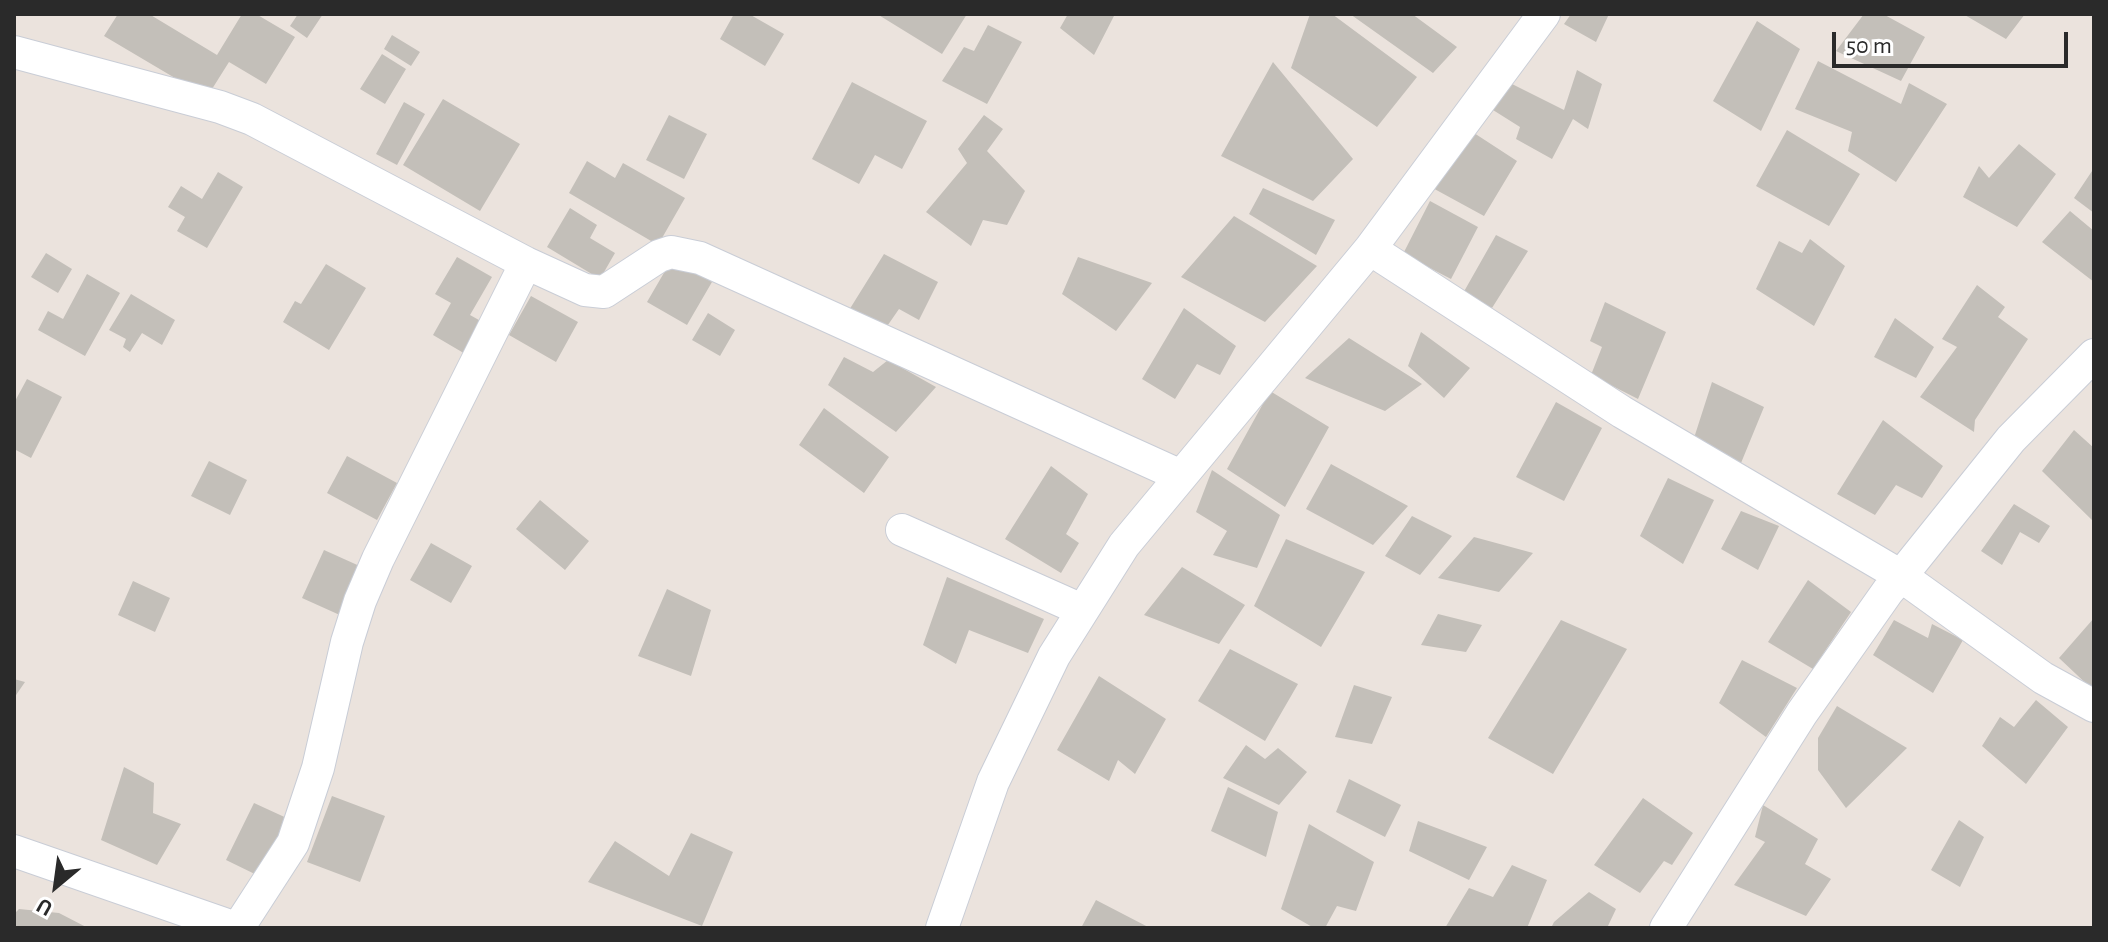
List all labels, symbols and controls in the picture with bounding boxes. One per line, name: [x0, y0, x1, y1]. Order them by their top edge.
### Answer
scale bar: [1836, 16, 2072, 66]
text: 50 m: [1846, 34, 1892, 58]
north arrow: [16, 846, 96, 926]
text: U: [33, 894, 56, 920]

